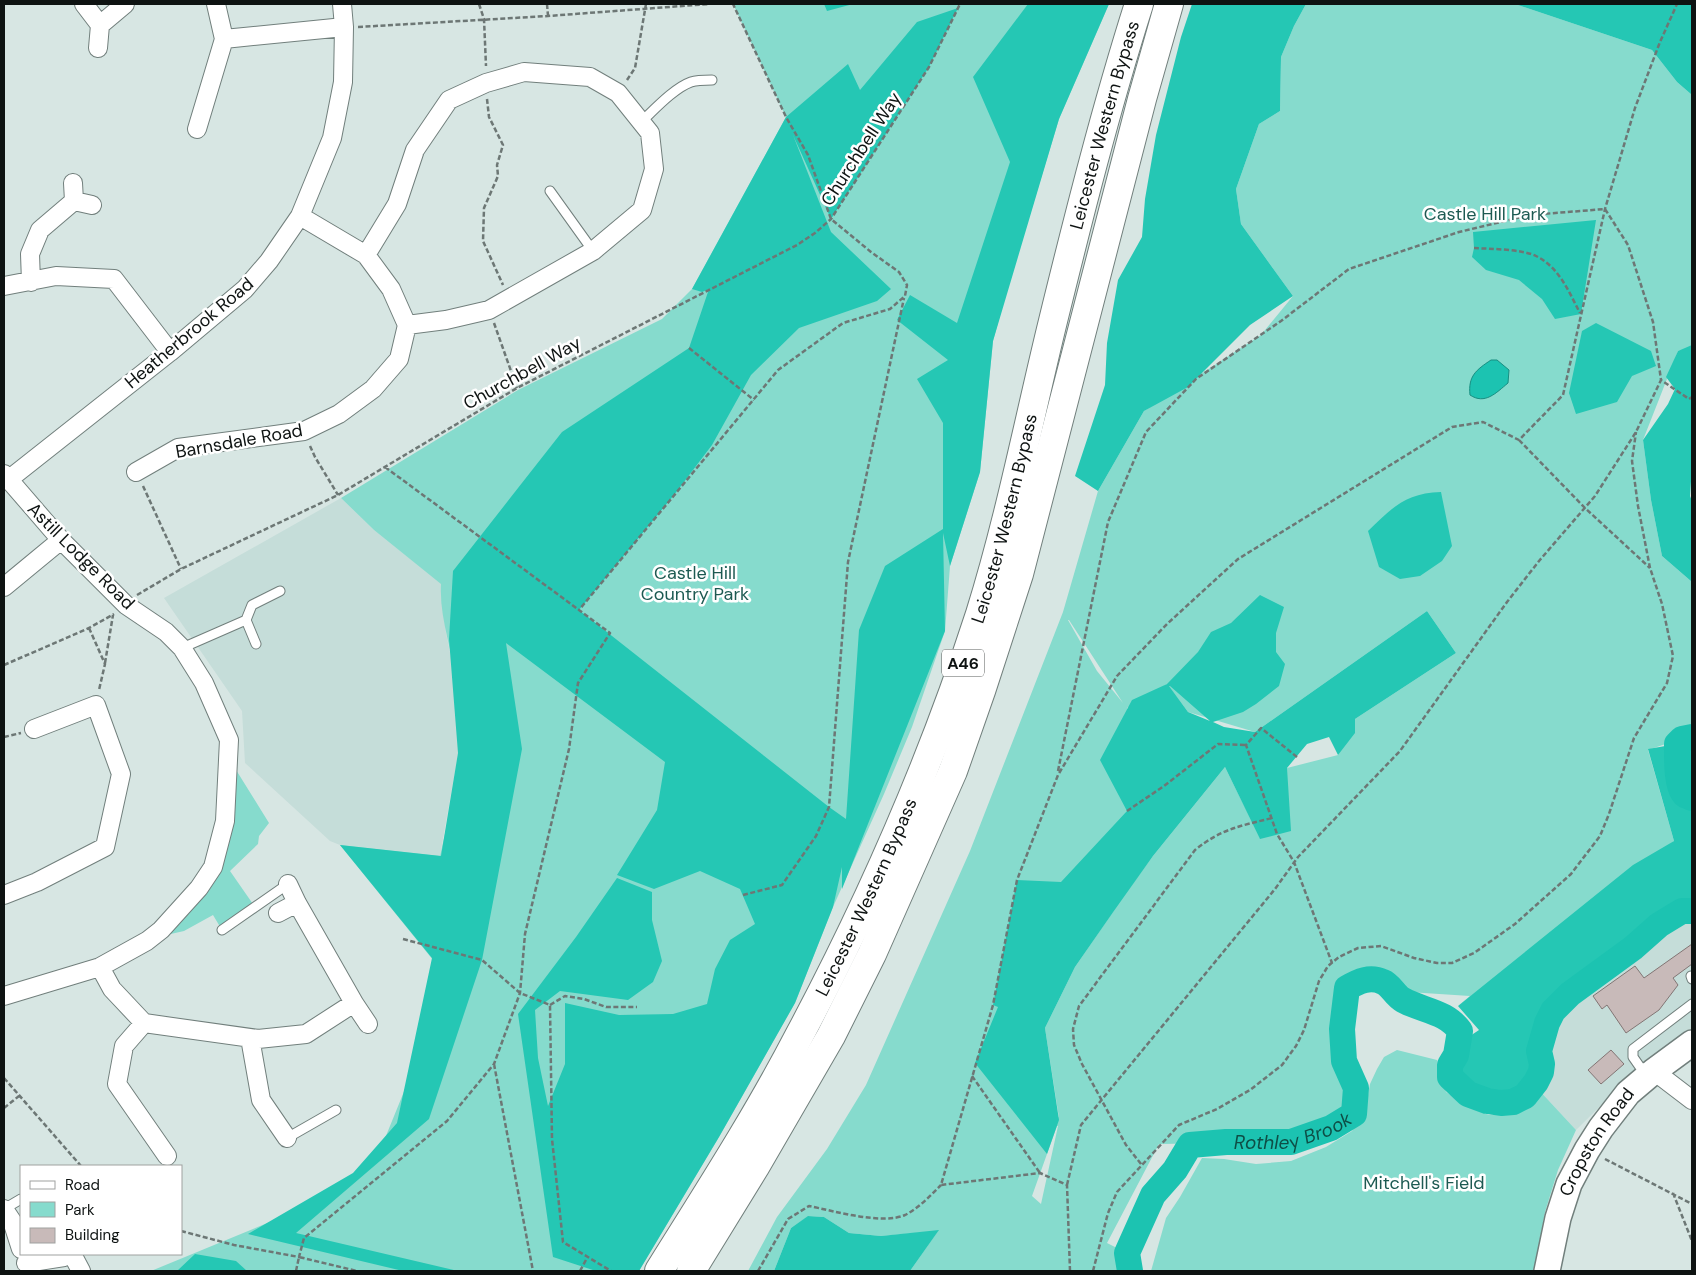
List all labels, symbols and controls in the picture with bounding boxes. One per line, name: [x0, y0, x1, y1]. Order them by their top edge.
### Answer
street label: Leicester Western Bypass: [1064, 18, 1145, 232]
street label: Churchbell Way: [815, 88, 907, 210]
park label: Castle Hill Park: [1424, 202, 1546, 226]
street label: Heatherbrook Road: [120, 272, 258, 394]
street label: Churchbell Way: [459, 331, 585, 415]
street label: Leicester Western Bypass: [966, 411, 1043, 626]
street label: Barnsdale Road: [174, 418, 304, 464]
street label: Astill Lodge Road: [22, 497, 140, 615]
park label: Castle Hill Country Park: [641, 561, 749, 606]
road number: A46: [942, 650, 984, 676]
street label: Leicester Western Bypass: [810, 795, 922, 1000]
street label: Cropston Road: [1554, 1083, 1640, 1199]
water label: Rothley Brook: [1234, 1106, 1356, 1155]
legend: [20, 1165, 182, 1255]
park label: Mitchell's Field: [1363, 1171, 1485, 1195]
text: Road: [65, 1175, 100, 1195]
text: Park: [65, 1200, 95, 1220]
text: Building: [65, 1225, 120, 1245]

